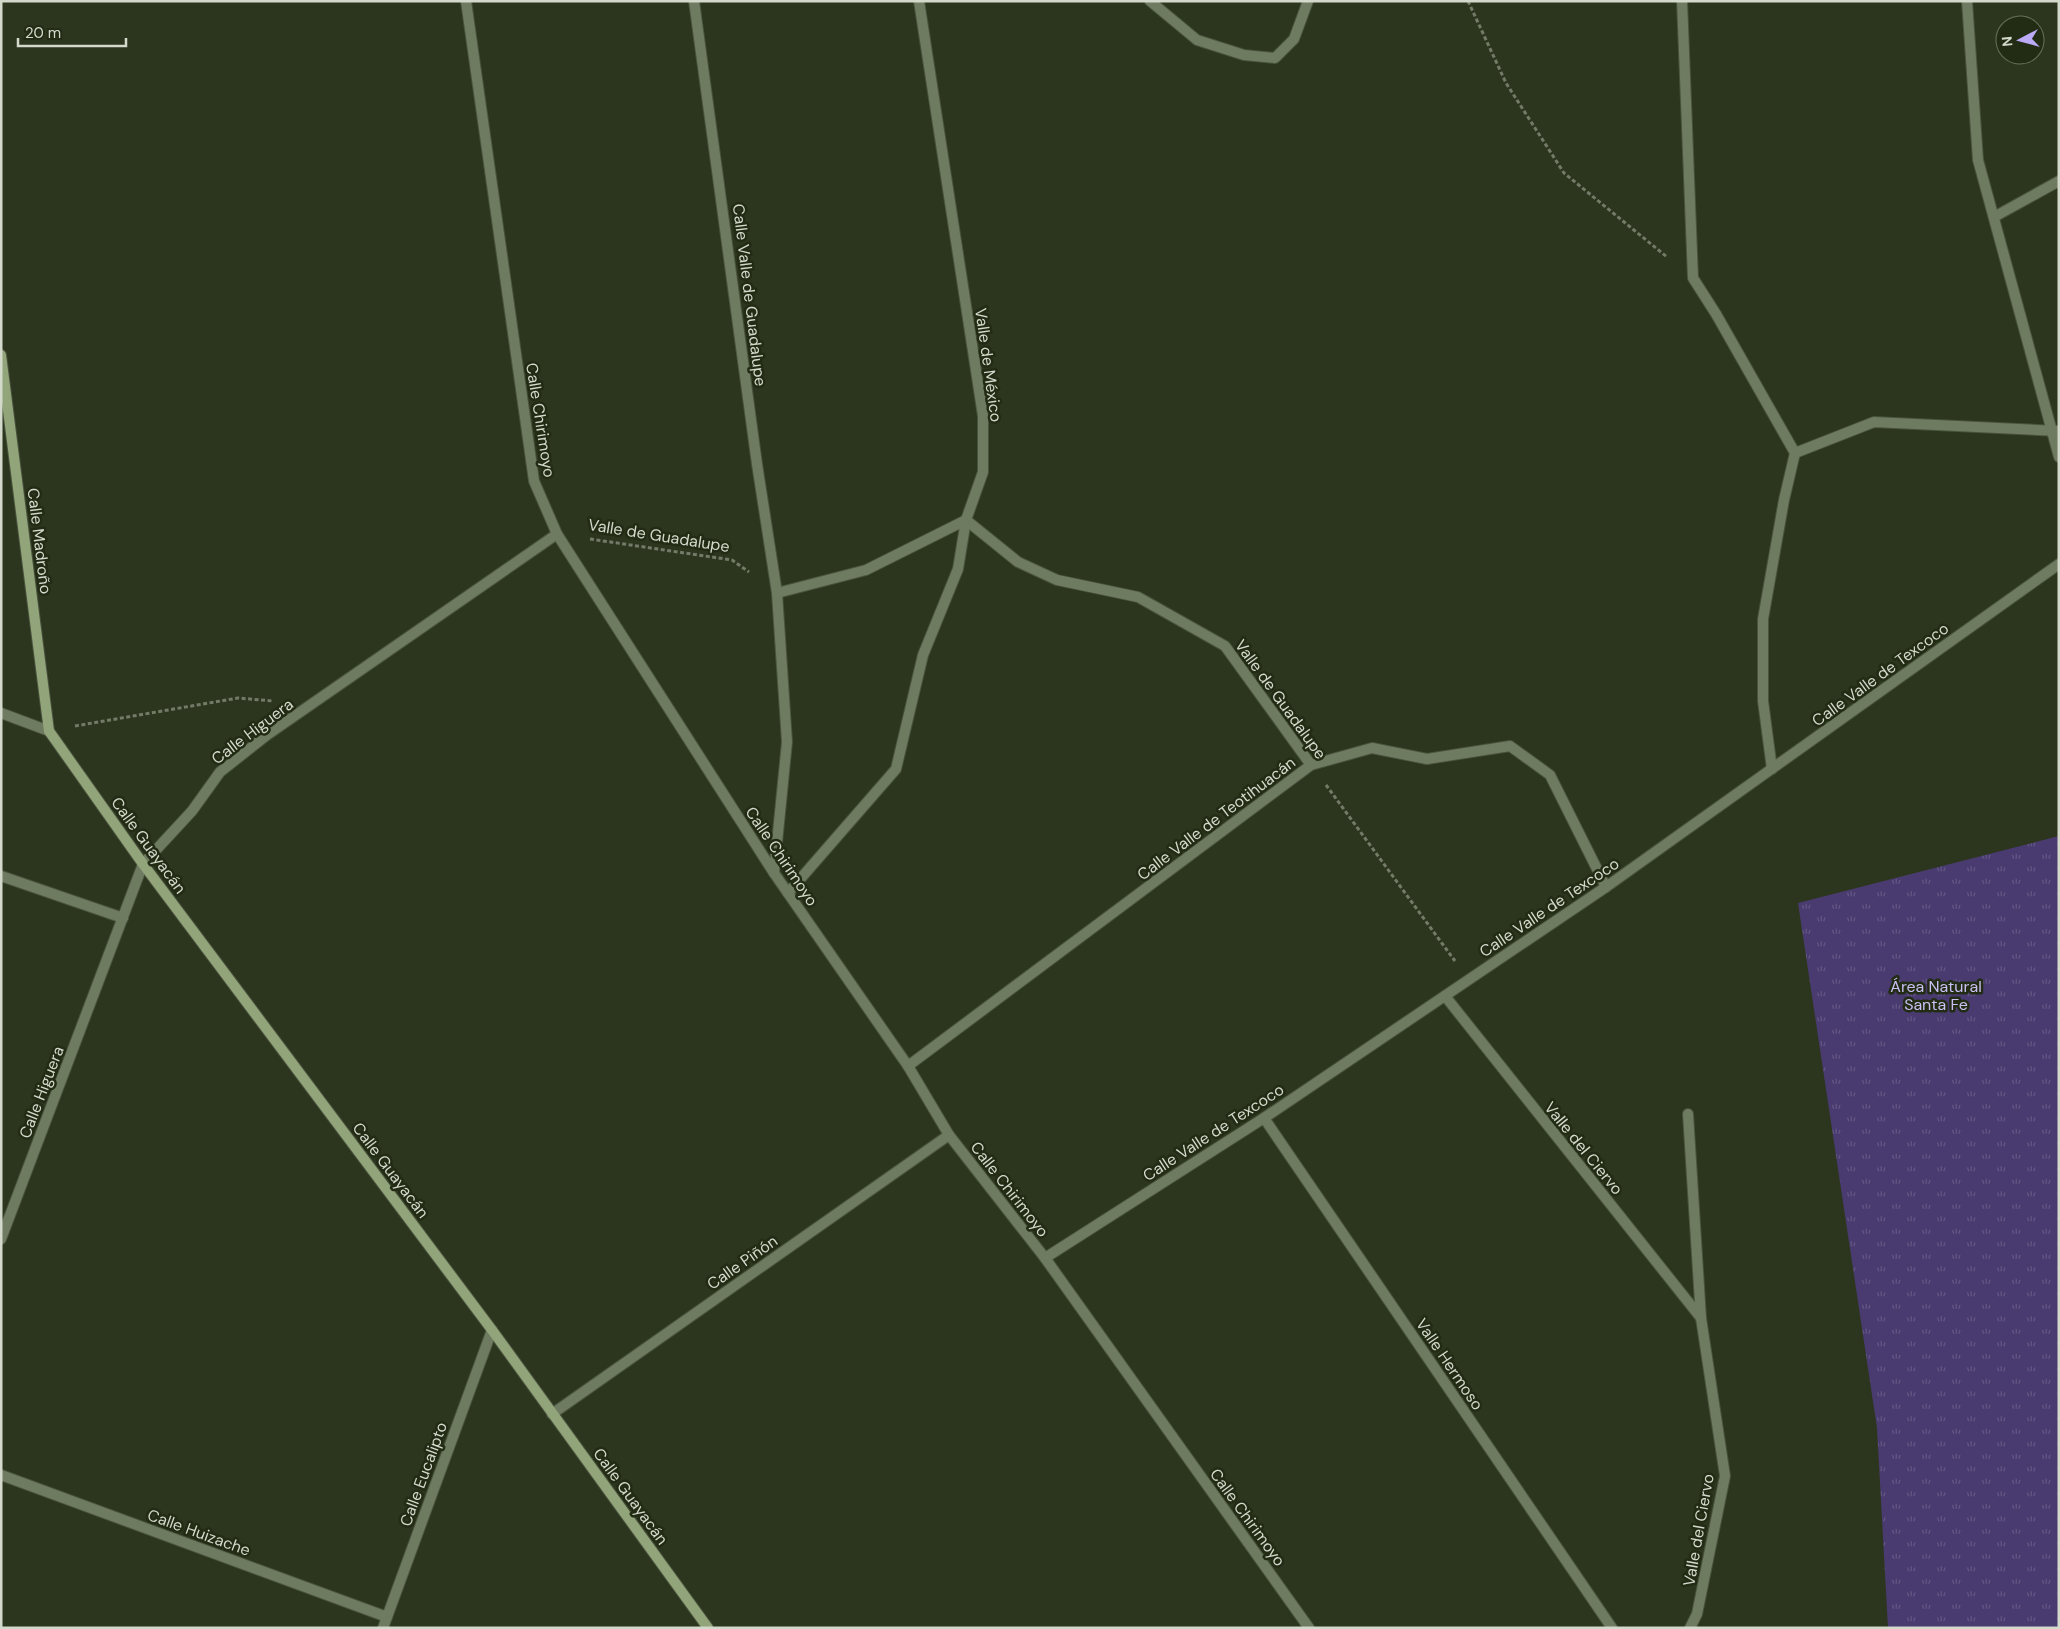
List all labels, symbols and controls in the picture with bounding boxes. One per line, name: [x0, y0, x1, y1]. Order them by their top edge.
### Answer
scale bar: [18, 15, 125, 47]
north arrow: [1995, 15, 2045, 65]
text: 20 m: [25, 23, 61, 43]
text: N: [1998, 35, 2017, 47]
street label: Calle Valle de Guadalupe: [728, 203, 771, 387]
street label: Valle de México: [970, 307, 1007, 423]
street label: Calle Chirimoyo: [521, 361, 560, 479]
street label: Calle Madroño: [23, 487, 56, 595]
street label: Valle de Guadalupe: [587, 514, 731, 557]
street label: Calle Valle de Texcoco: [1808, 618, 1953, 731]
street label: Valle de Guadalupe: [1230, 635, 1331, 763]
street label: Calle Higuera: [207, 694, 297, 769]
street label: Calle Valle de Teotihuacán: [1133, 752, 1300, 885]
street label: Calle Guayacán: [106, 793, 191, 898]
street label: Calle Chirimoyo: [741, 802, 823, 910]
street label: Calle Valle de Texcoco: [1475, 853, 1623, 962]
park label: Área Natural Santa Fe: [1890, 976, 1982, 1015]
street label: Calle Higuera: [14, 1043, 69, 1141]
street label: Calle Valle de Texcoco: [1139, 1079, 1288, 1186]
street label: Valle del Ciervo: [1540, 1097, 1628, 1199]
street label: Calle Guayacán: [348, 1118, 433, 1222]
street label: Calle Chirimoyo: [966, 1137, 1053, 1241]
street label: Calle Piñón: [703, 1230, 782, 1294]
street label: Valle Hermoso: [1411, 1314, 1488, 1414]
street label: Calle Eucalipto: [395, 1419, 452, 1529]
street label: Calle Guayacán: [588, 1444, 673, 1549]
street label: Calle Chirimoyo: [1205, 1464, 1290, 1570]
street label: Valle del Ciervo: [1678, 1472, 1719, 1588]
street label: Calle Huizache: [144, 1504, 253, 1561]

